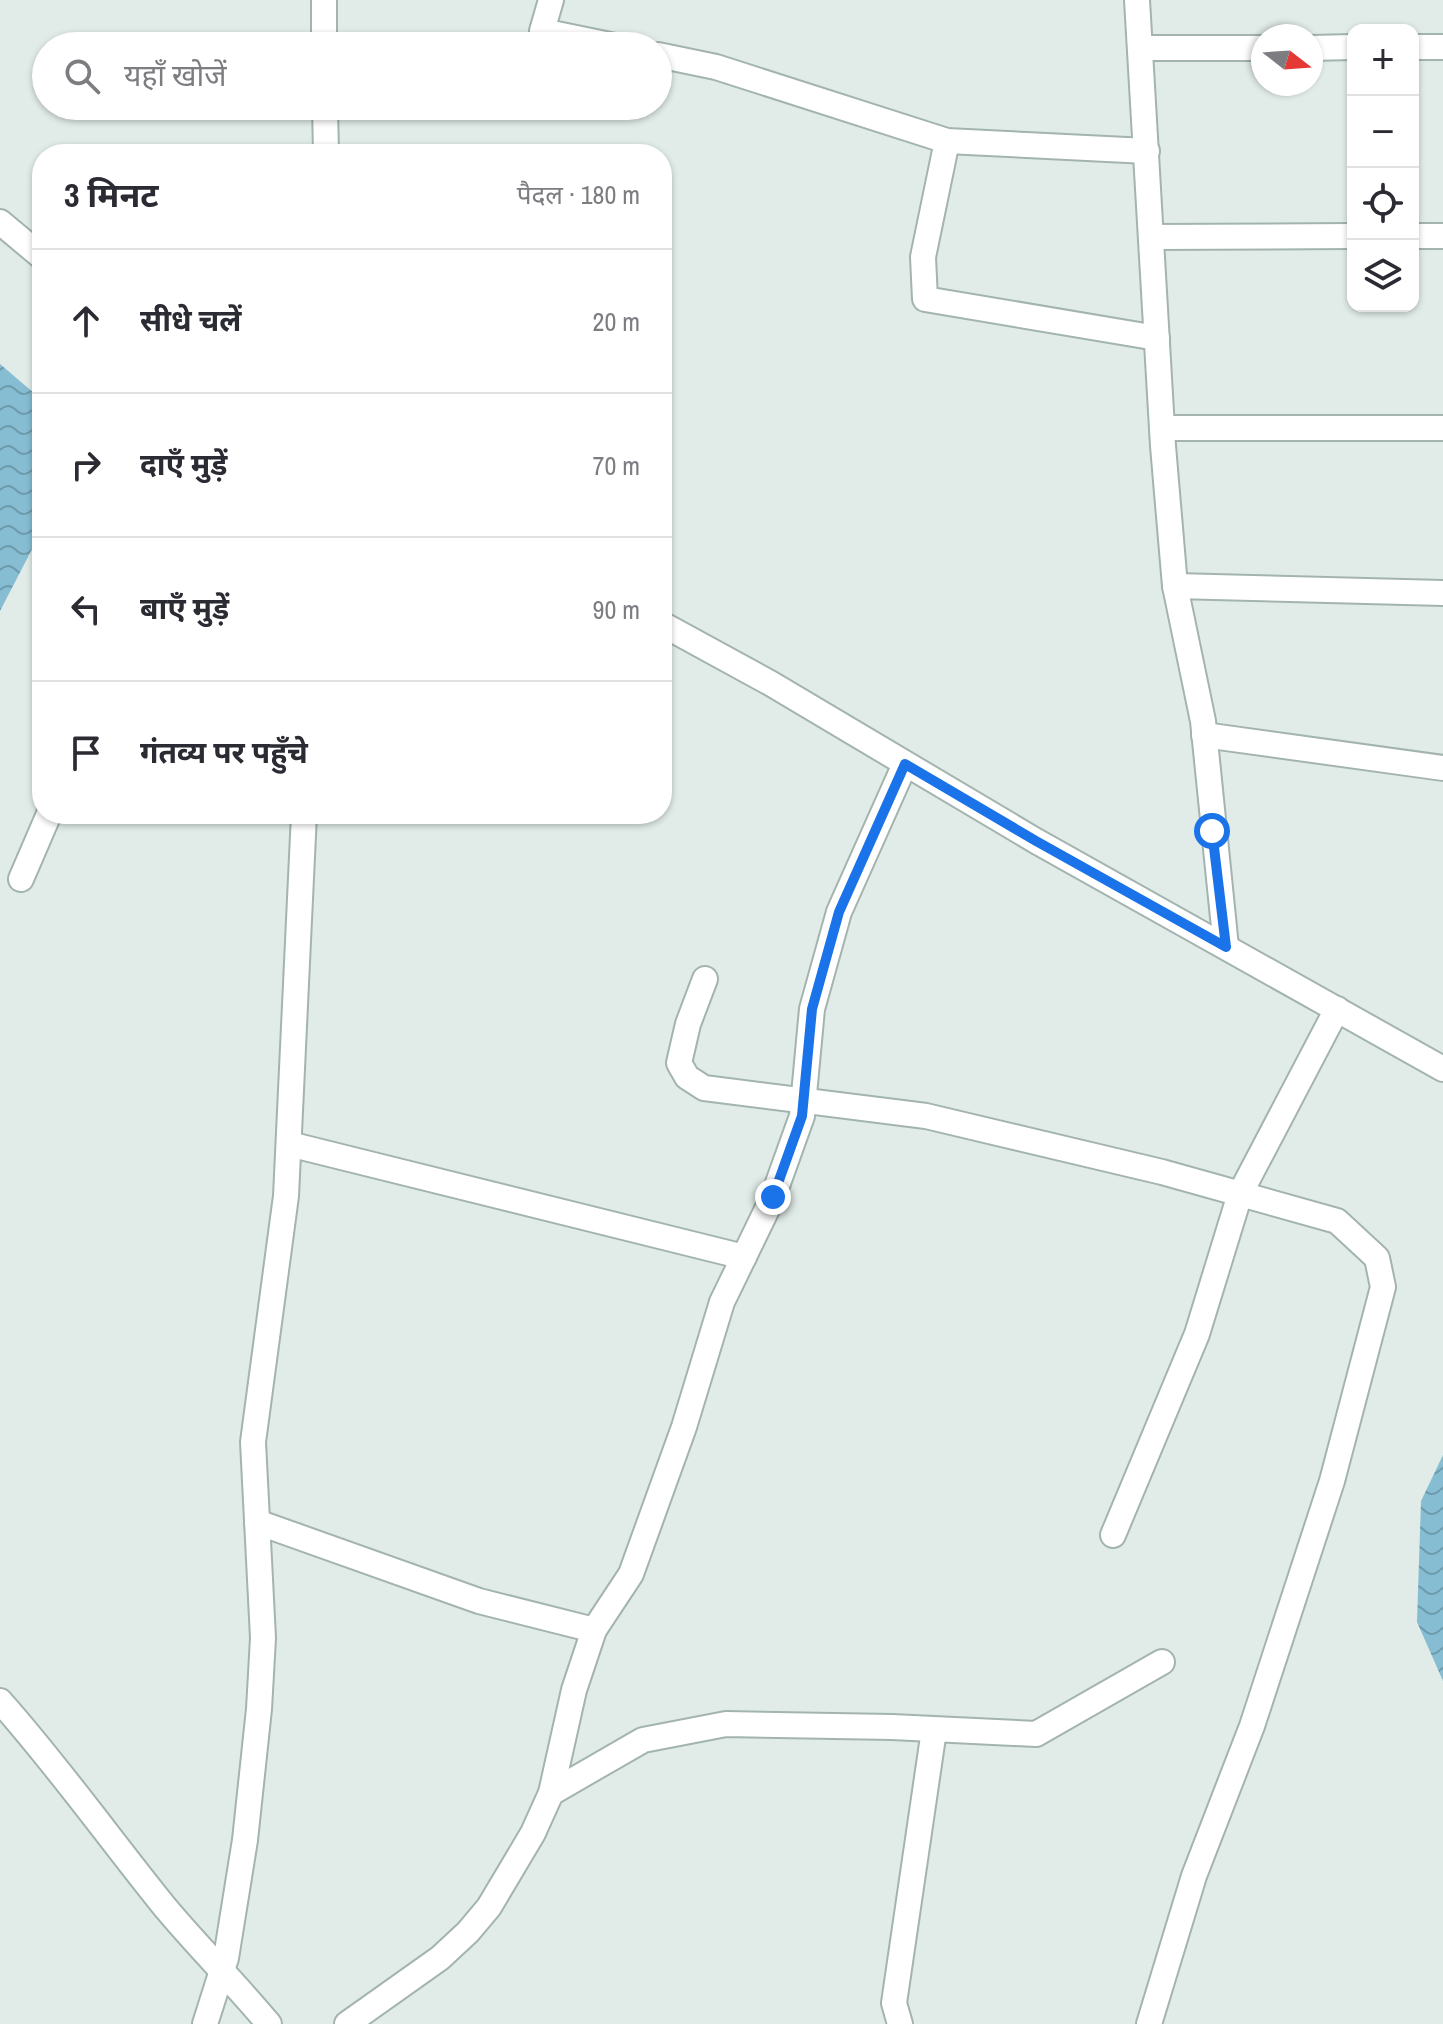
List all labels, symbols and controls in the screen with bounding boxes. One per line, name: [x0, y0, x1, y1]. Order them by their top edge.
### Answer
north arrow: [1251, 24, 1323, 96]
map controls: [1347, 24, 1419, 312]
button: +: [1347, 24, 1419, 96]
search box: [32, 32, 672, 120]
icon: search: [60, 54, 104, 98]
text: यहाँ खोजें: [124, 55, 227, 95]
button: −: [1347, 96, 1419, 168]
button: locate: [1347, 168, 1419, 240]
text: 3 मिनट: [64, 172, 159, 218]
text: पैदल · 180 m: [517, 177, 640, 212]
button: layers: [1347, 240, 1419, 312]
icon: ahead: [64, 299, 108, 343]
text: सीधे चलें: [140, 300, 241, 340]
text: 20 m: [593, 304, 640, 339]
icon: right: [64, 443, 108, 487]
text: दाएँ मुड़ें: [140, 444, 227, 484]
text: 70 m: [593, 448, 640, 483]
icon: left: [64, 587, 108, 631]
text: बाएँ मुड़ें: [140, 588, 229, 628]
text: 90 m: [593, 592, 640, 627]
icon: arrive: [64, 731, 108, 775]
text: गंतव्य पर पहुँचे: [140, 732, 308, 772]
route start: [1194, 813, 1230, 849]
route end: [755, 1179, 791, 1215]

